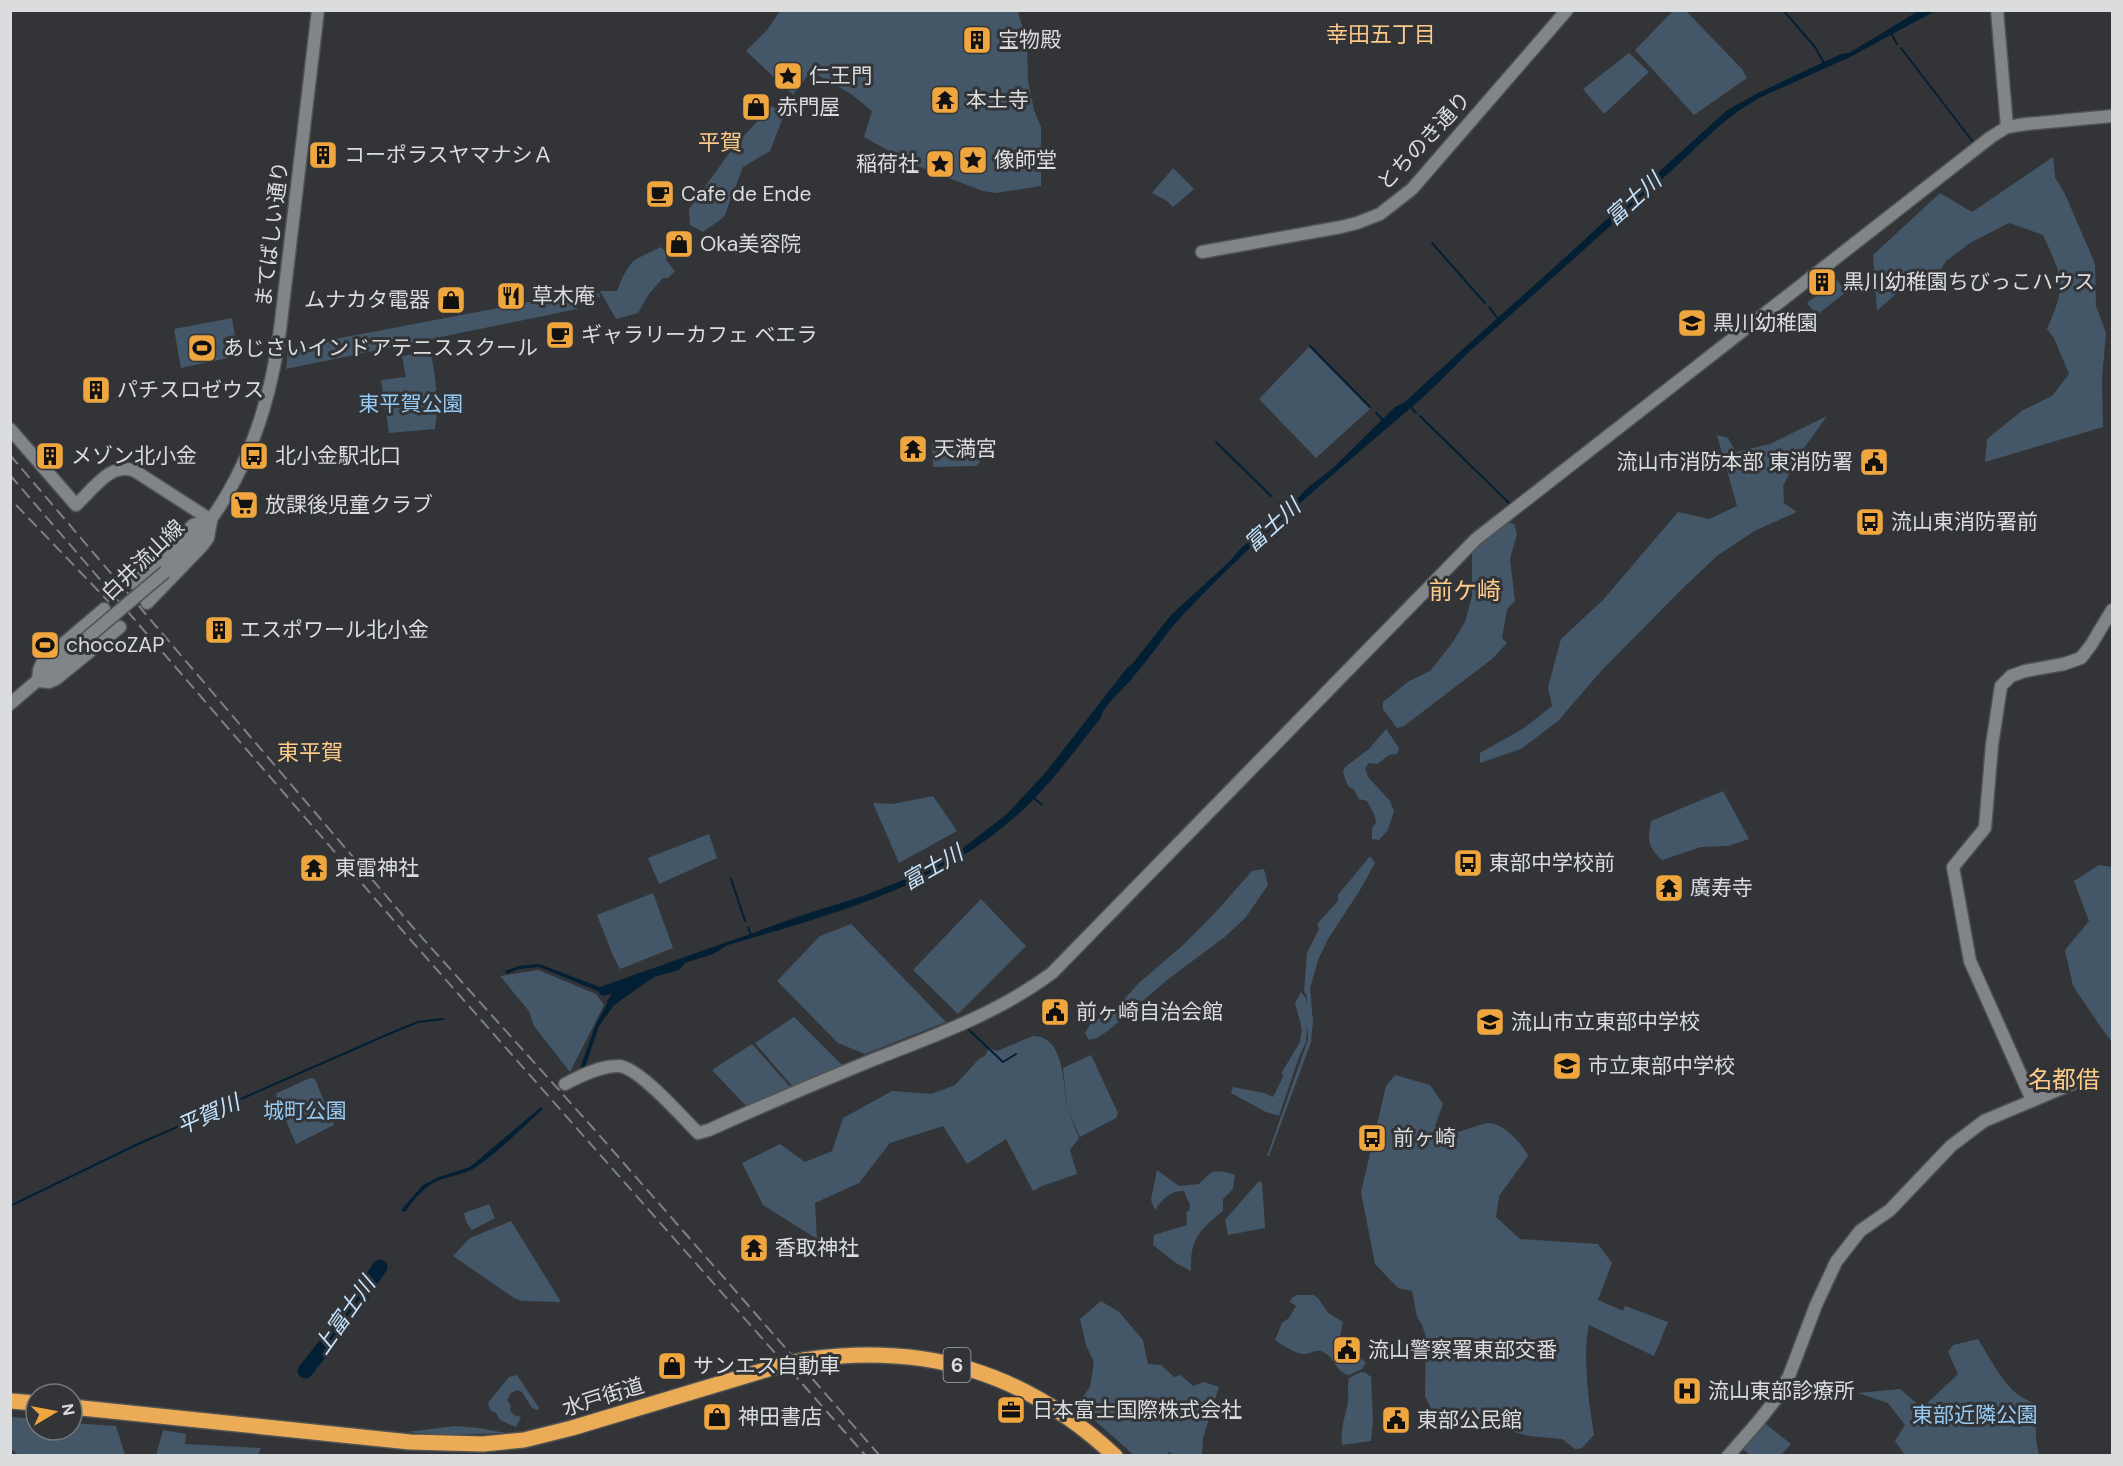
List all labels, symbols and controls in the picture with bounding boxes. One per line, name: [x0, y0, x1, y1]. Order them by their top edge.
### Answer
district label: 幸田五丁目: [1326, 20, 1436, 49]
building icon: 宝物殿: [961, 24, 993, 56]
place label: 宝物殿: [998, 26, 1061, 54]
place icon: 仁王門: [772, 60, 804, 92]
place label: 仁王門: [809, 62, 872, 90]
temple icon: 本土寺: [929, 84, 961, 116]
place label: 本土寺: [966, 86, 1029, 114]
street label: とちのき通り: [1371, 86, 1477, 196]
shop icon: 赤門屋: [740, 91, 772, 123]
place label: 赤門屋: [777, 93, 840, 121]
district label: 平賀: [698, 128, 742, 157]
building icon: コーポラスヤマナシＡ: [307, 139, 339, 171]
place label: コーポラスヤマナシＡ: [344, 141, 554, 169]
place icon: 像師堂: [957, 144, 989, 176]
place label: 像師堂: [994, 146, 1057, 174]
place icon: 稲荷社: [924, 148, 956, 180]
place label: 稲荷社: [856, 150, 919, 178]
street label: まてばしい通り: [249, 160, 295, 308]
water label: 富士川: [1599, 165, 1669, 232]
cafe icon: Cafe de Ende: [644, 178, 676, 210]
place label: Cafe de Ende: [681, 180, 811, 208]
shop icon: Oka美容院: [663, 228, 695, 260]
place label: Oka美容院: [700, 230, 801, 258]
building icon: 黒川幼稚園ちびっこハウス: [1806, 266, 1838, 298]
place label: 黒川幼稚園ちびっこハウス: [1843, 268, 2095, 296]
restaurant icon: 草木庵: [495, 280, 527, 312]
place label: 草木庵: [532, 282, 595, 310]
shop icon: ムナカタ電器: [435, 284, 467, 316]
place label: ムナカタ電器: [304, 286, 430, 314]
school or university icon: 黒川幼稚園: [1676, 307, 1708, 339]
place label: 黒川幼稚園: [1713, 309, 1818, 337]
cafe icon: ギャラリーカフェ ベエラ: [544, 319, 576, 351]
place label: ギャラリーカフェ ベエラ: [581, 321, 818, 349]
sports icon: あじさいインドアテニススクール: [186, 332, 218, 364]
place label: あじさいインドアテニススクール: [223, 334, 538, 362]
building icon: パチスロゼウス: [80, 374, 112, 406]
place label: パチスロゼウス: [117, 376, 264, 404]
park label: 東平賀公園: [359, 390, 464, 418]
temple icon: 天満宮: [897, 433, 929, 465]
place label: 天満宮: [934, 435, 997, 463]
building icon: メゾン北小金: [34, 440, 66, 472]
bus stop icon: 北小金駅北口: [238, 440, 270, 472]
place label: メゾン北小金: [71, 442, 197, 470]
place label: 北小金駅北口: [275, 442, 401, 470]
public building icon: 流山市消防本部 東消防署: [1858, 446, 1890, 478]
place label: 流山市消防本部 東消防署: [1616, 448, 1853, 476]
supermarket icon: 放課後児童クラブ: [228, 489, 260, 521]
place label: 放課後児童クラブ: [265, 491, 433, 519]
water label: 富士川: [1238, 491, 1308, 558]
bus stop icon: 流山東消防署前: [1854, 506, 1886, 538]
place label: 流山東消防署前: [1891, 508, 2038, 536]
street label: 白井流山線: [96, 513, 190, 607]
district label: 前ケ崎: [1429, 575, 1501, 606]
building icon: エスポワール北小金: [203, 614, 235, 646]
place label: エスポワール北小金: [240, 616, 429, 644]
sports icon: chocoZAP: [29, 629, 61, 661]
place label: chocoZAP: [66, 631, 165, 659]
district label: 東平賀: [277, 738, 343, 767]
water label: 富士川: [896, 837, 970, 896]
bus stop icon: 東部中学校前: [1452, 847, 1484, 879]
place label: 東部中学校前: [1489, 849, 1615, 877]
temple icon: 東雷神社: [298, 852, 330, 884]
place label: 東雷神社: [335, 854, 419, 882]
temple icon: 廣寿寺: [1653, 872, 1685, 904]
place label: 廣寿寺: [1690, 874, 1753, 902]
public building icon: 前ヶ崎自治会館: [1039, 996, 1071, 1028]
place label: 前ヶ崎自治会館: [1076, 998, 1223, 1026]
school or university icon: 流山市立東部中学校: [1474, 1006, 1506, 1038]
place label: 流山市立東部中学校: [1511, 1008, 1700, 1036]
school or university icon: 市立東部中学校: [1551, 1050, 1583, 1082]
place label: 市立東部中学校: [1588, 1052, 1735, 1080]
district label: 名都借: [2028, 1064, 2100, 1095]
water label: 平賀川: [172, 1087, 246, 1141]
park label: 城町公園: [263, 1097, 347, 1125]
bus stop icon: 前ヶ崎: [1356, 1122, 1388, 1154]
place label: 前ヶ崎: [1393, 1124, 1456, 1152]
temple icon: 香取神社: [738, 1232, 770, 1264]
place label: 香取神社: [775, 1234, 859, 1262]
water label: 上富士川: [307, 1269, 383, 1360]
public building icon: 流山警察署東部交番: [1331, 1334, 1363, 1366]
place label: 流山警察署東部交番: [1368, 1336, 1557, 1364]
road number: 6: [944, 1348, 970, 1382]
shop icon: サンエス自動車: [656, 1350, 688, 1382]
place label: サンエス自動車: [693, 1352, 840, 1380]
street label: 水戸街道: [559, 1371, 647, 1423]
hospital icon: 流山東部診療所: [1671, 1375, 1703, 1407]
place label: 流山東部診療所: [1708, 1377, 1855, 1405]
north arrow: [24, 1382, 84, 1442]
office icon: 日本富士国際株式会社: [995, 1394, 1027, 1426]
place label: 日本富士国際株式会社: [1032, 1396, 1242, 1424]
shop icon: 神田書店: [701, 1401, 733, 1433]
park label: 東部近隣公園: [1912, 1401, 2038, 1429]
text: N: [57, 1402, 80, 1417]
place label: 神田書店: [738, 1403, 822, 1431]
public building icon: 東部公民館: [1380, 1404, 1412, 1436]
place label: 東部公民館: [1417, 1406, 1522, 1434]

